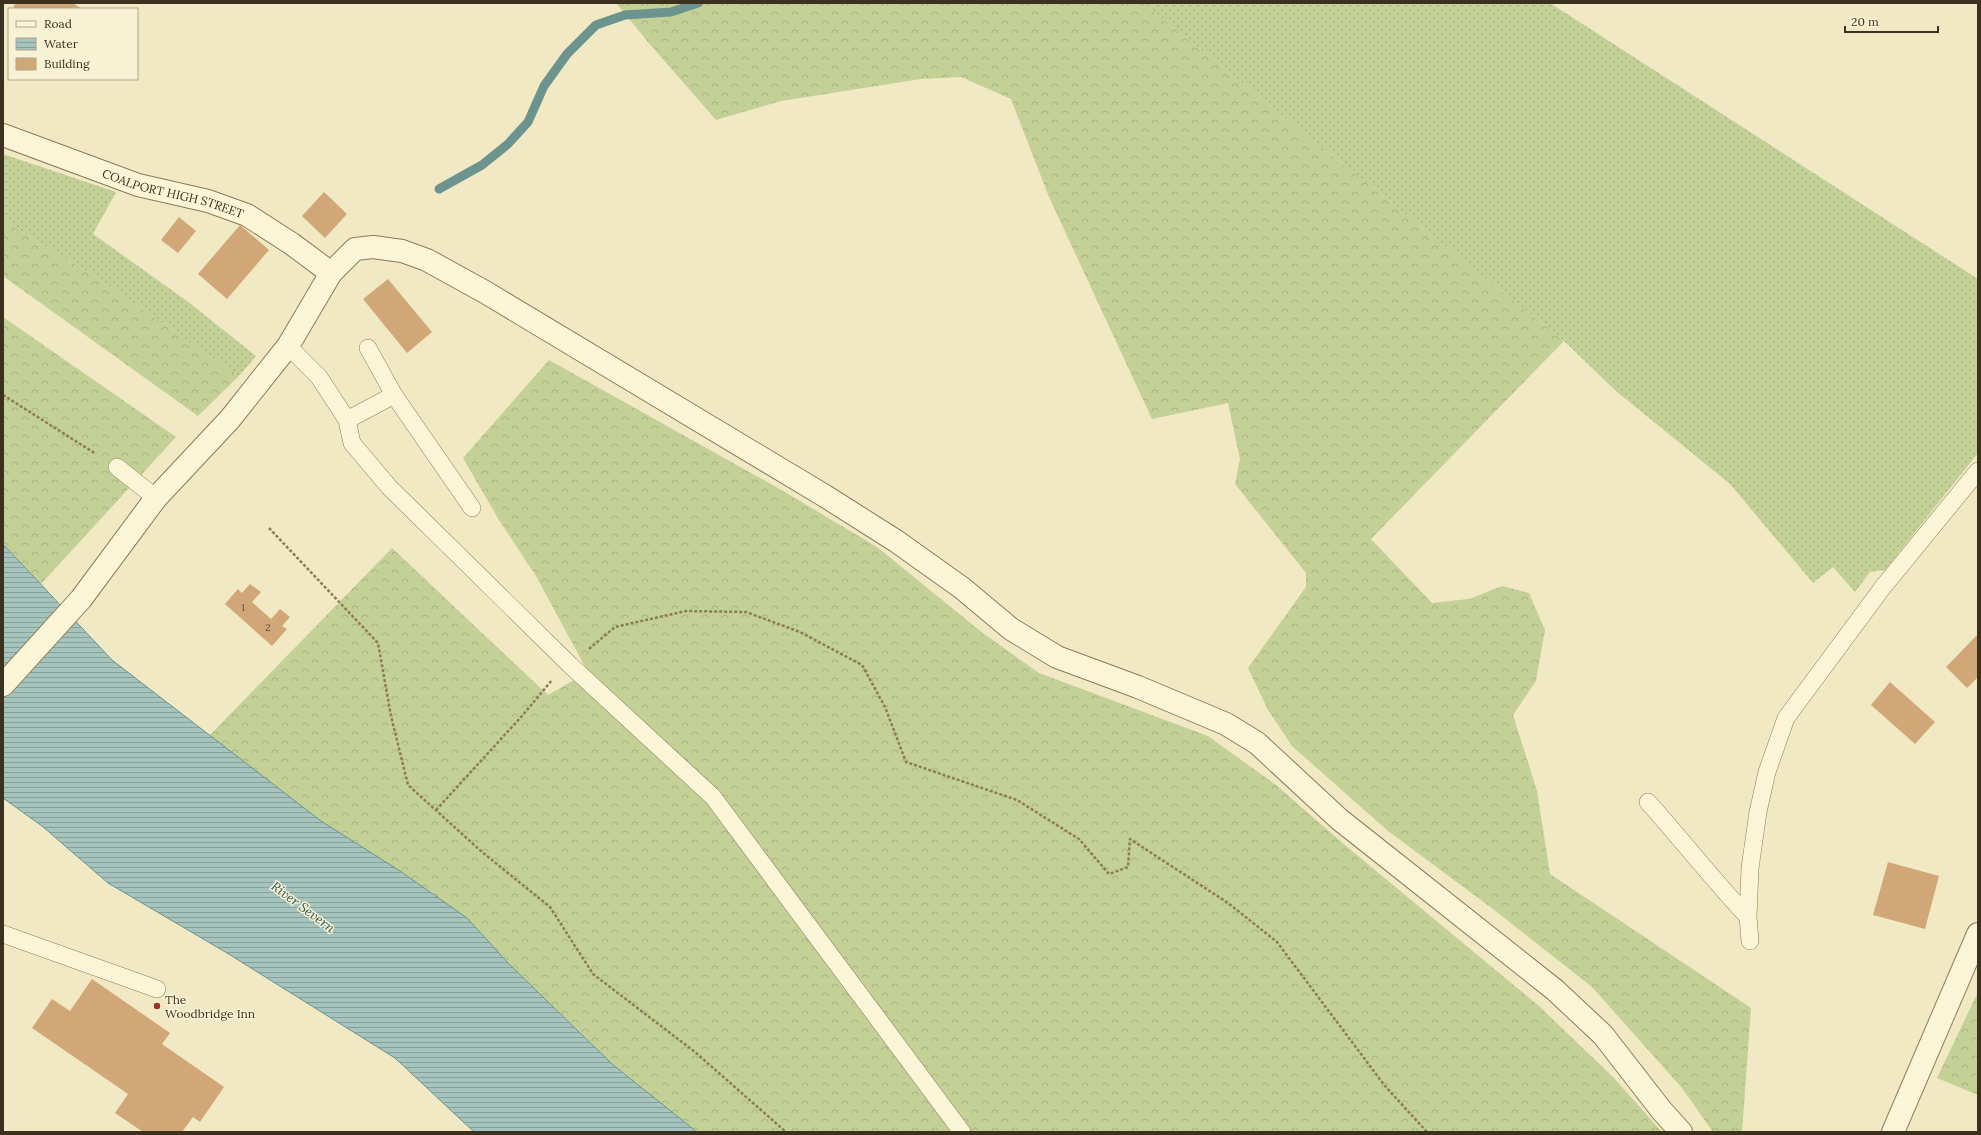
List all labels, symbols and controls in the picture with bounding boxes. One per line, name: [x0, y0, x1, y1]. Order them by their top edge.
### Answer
legend: [8, 8, 138, 80]
scale bar: [1845, 8, 1938, 34]
text: 20 m: [1851, 14, 1879, 29]
text: Road: [44, 16, 72, 31]
text: Water: [44, 36, 79, 51]
text: Building: [44, 56, 90, 71]
street label: COALPORT HIGH STREET: [100, 165, 246, 221]
house number: 1: [241, 601, 245, 614]
house number: 2: [265, 621, 271, 634]
water label: River Severn: [268, 878, 338, 936]
place label: The Woodbridge Inn: [165, 992, 255, 1021]
marker: The Woodbridge Inn: [152, 1001, 162, 1011]

